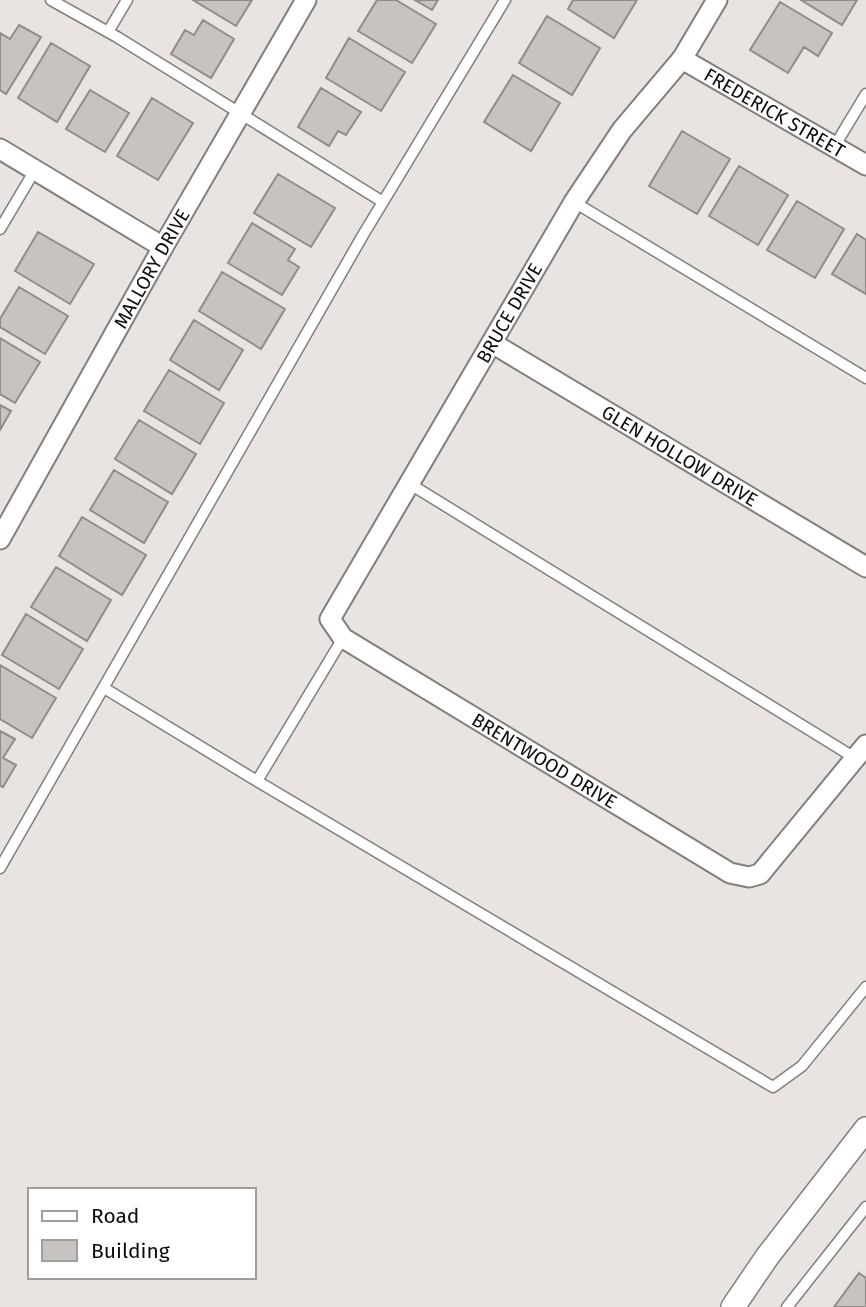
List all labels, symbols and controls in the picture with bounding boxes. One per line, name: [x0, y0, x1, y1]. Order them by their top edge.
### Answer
street label: FREDERICK STREET: [700, 63, 849, 163]
street label: MALLORY DRIVE: [109, 205, 195, 332]
street label: BRUCE DRIVE: [472, 259, 547, 367]
street label: GLEN HOLLOW DRIVE: [597, 400, 762, 512]
street label: BRENTWOOD DRIVE: [468, 708, 621, 814]
legend: [28, 1188, 256, 1279]
text: Road: [91, 1203, 139, 1229]
text: Building: [91, 1238, 170, 1264]

